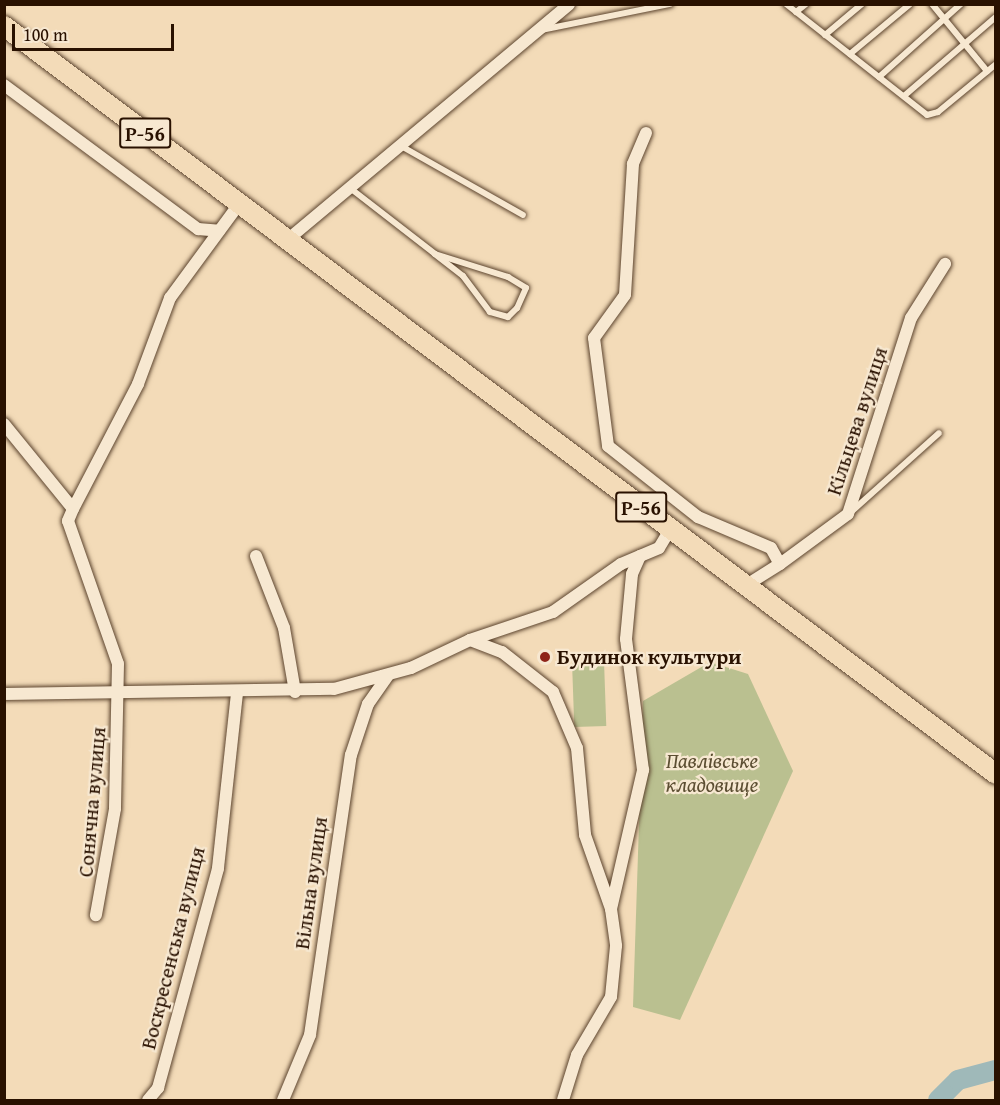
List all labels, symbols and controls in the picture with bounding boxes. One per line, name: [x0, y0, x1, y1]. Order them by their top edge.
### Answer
scale bar: [15, 12, 177, 50]
text: 100 m: [23, 21, 68, 48]
road number: Р-56: [118, 116, 172, 150]
street label: Кільцева вулиця: [821, 344, 893, 498]
road number: Р-56: [614, 490, 668, 524]
place label: Будинок культури: [557, 644, 741, 670]
marker: Будинок культури: [538, 650, 552, 664]
street label: Сонячна вулиця: [73, 726, 111, 878]
park label: Павлівське кладовище: [666, 748, 758, 798]
street label: Вільна вулиця: [289, 815, 333, 951]
street label: Воскресенська вулиця: [136, 844, 210, 1052]

